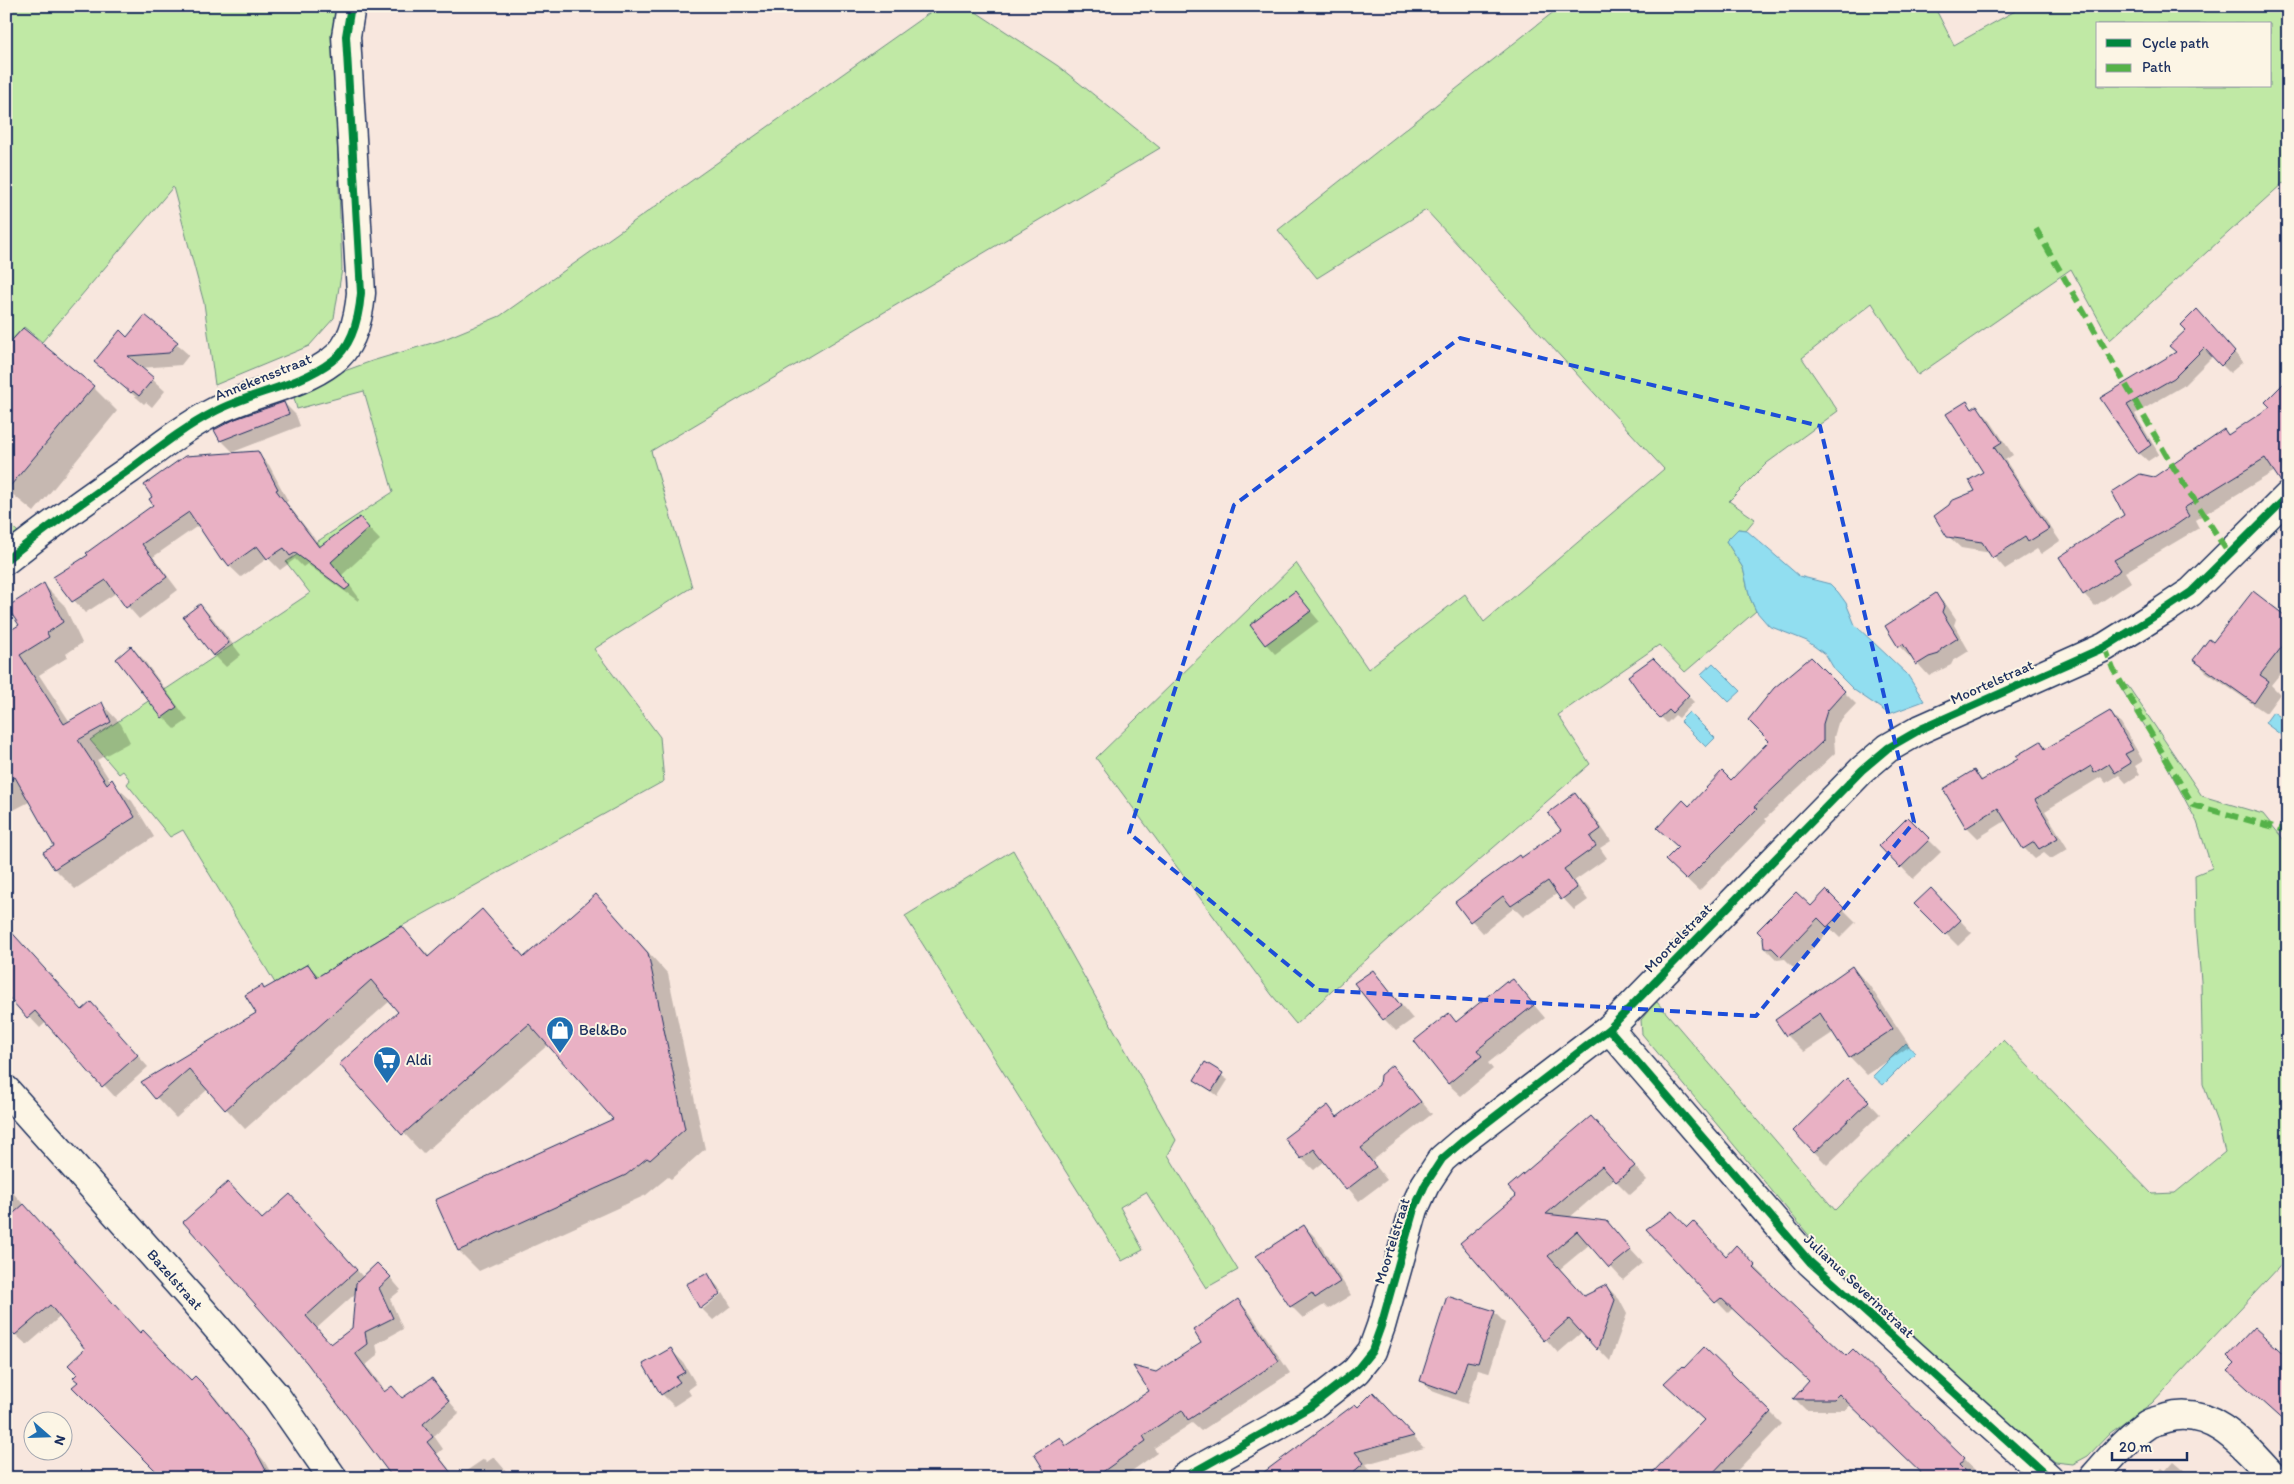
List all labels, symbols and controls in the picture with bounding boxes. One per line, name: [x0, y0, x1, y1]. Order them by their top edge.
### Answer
legend: [2096, 22, 2272, 88]
text: Cycle path: [2142, 34, 2209, 52]
text: Path: [2142, 58, 2171, 76]
street label: Annekensstraat: [212, 349, 314, 405]
street label: Moortelstraat: [1948, 655, 2037, 708]
street label: Moortelstraat: [1641, 899, 1716, 976]
shop icon: Bel&Bo: [545, 1015, 575, 1054]
place label: Bel&Bo: [579, 1021, 627, 1039]
supermarket icon: Aldi: [372, 1045, 402, 1084]
place label: Aldi: [406, 1051, 432, 1069]
street label: Moortelstraat: [1370, 1195, 1414, 1286]
street label: Julianus Severinstraat: [1800, 1230, 1918, 1342]
street label: Bazelstraat: [143, 1246, 207, 1314]
north arrow: [22, 1412, 72, 1462]
scale bar: [2112, 1429, 2186, 1461]
text: N: [50, 1433, 69, 1448]
text: 20 m: [2119, 1438, 2153, 1456]

